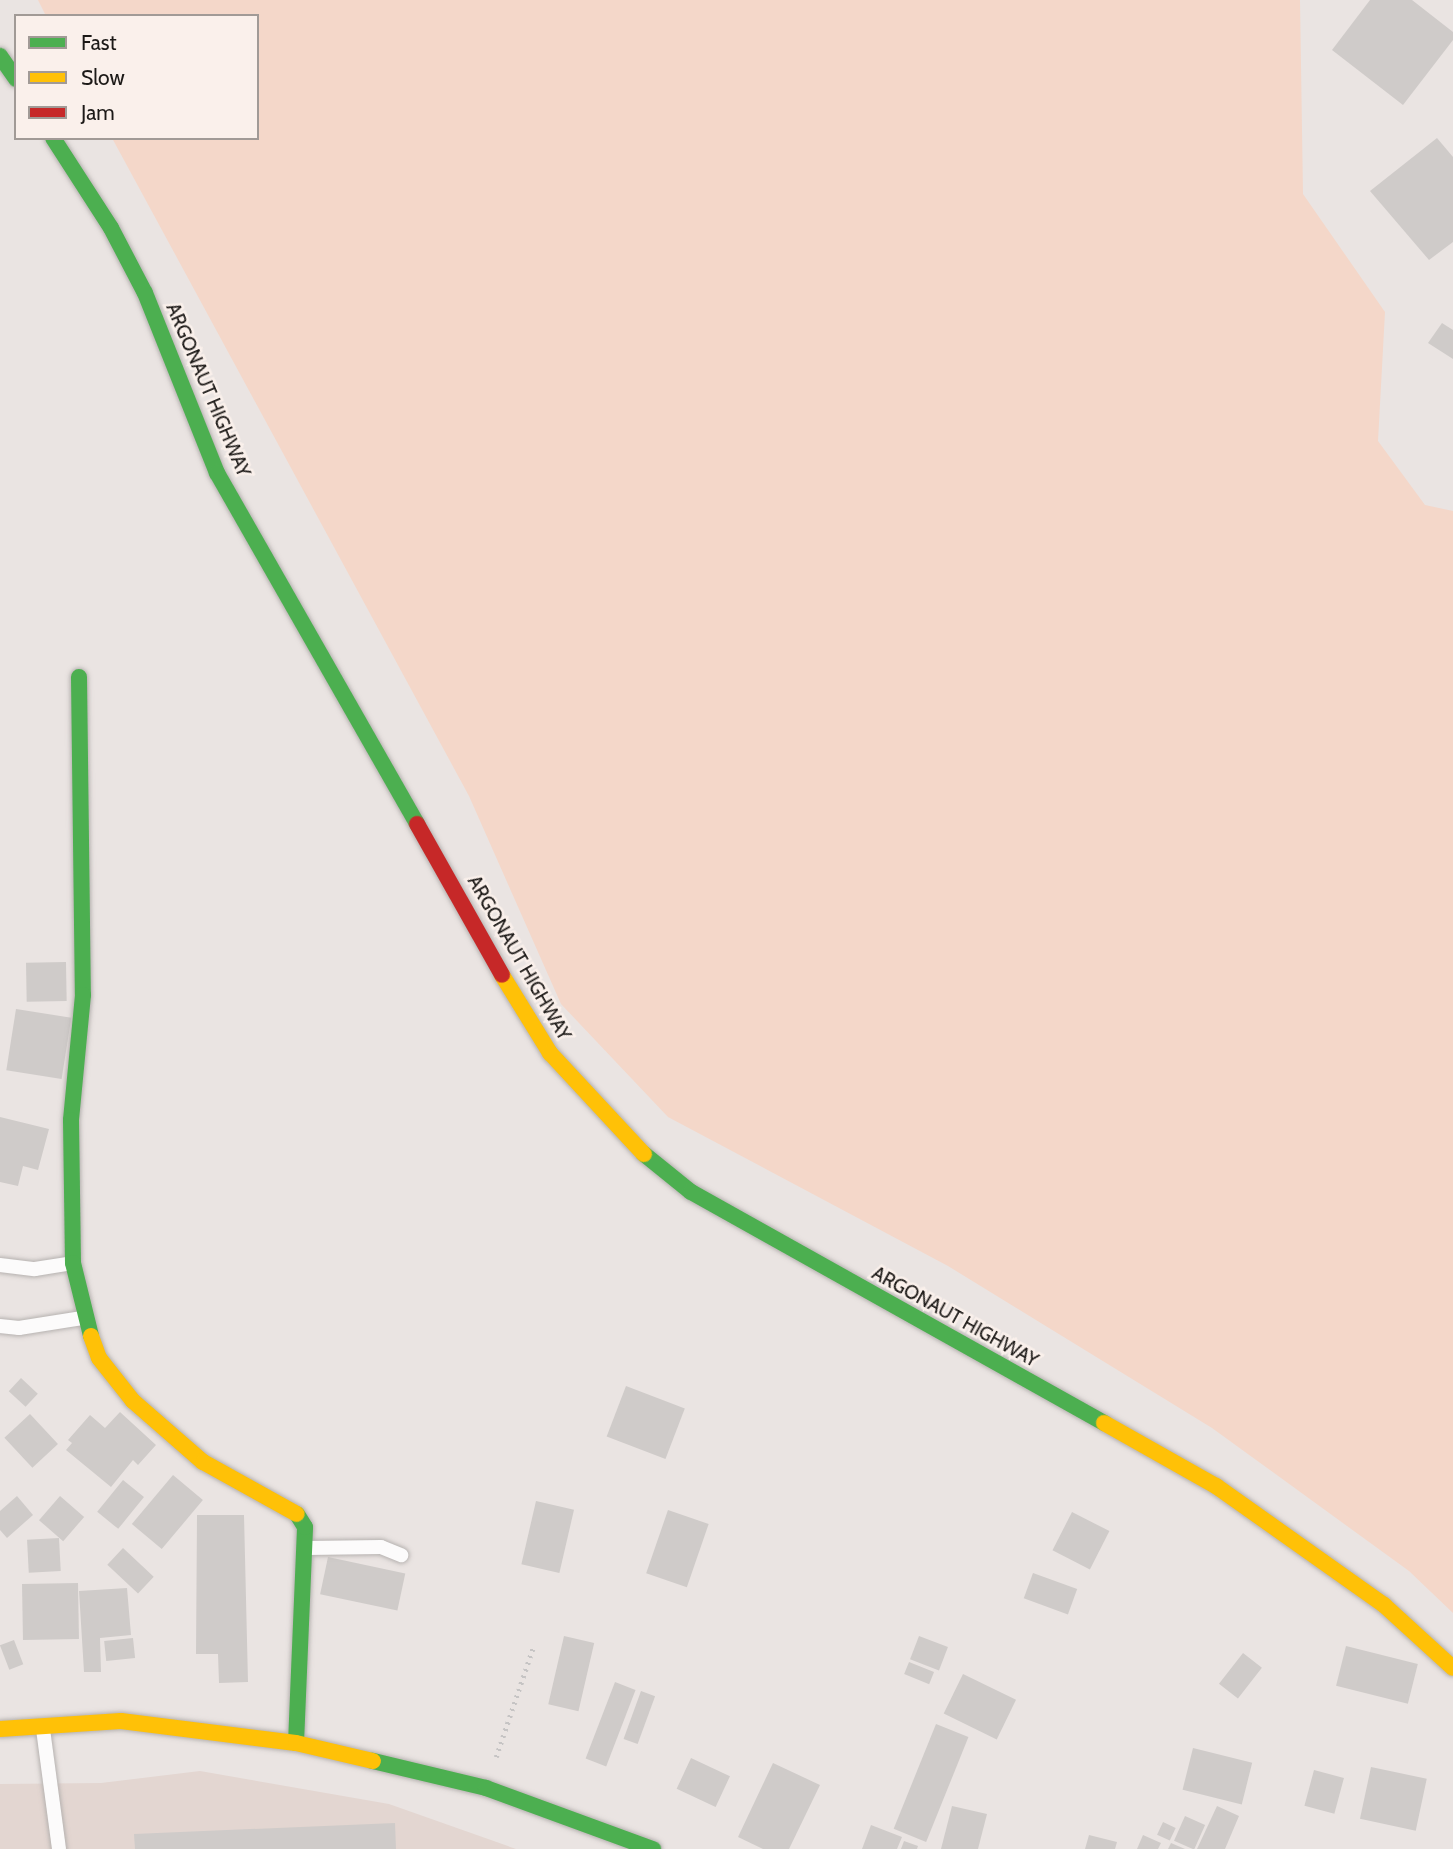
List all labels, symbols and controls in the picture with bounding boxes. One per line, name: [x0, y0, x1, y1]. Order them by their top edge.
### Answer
legend: [14, 14, 259, 140]
text: Fast: [81, 30, 117, 55]
text: Slow: [81, 65, 125, 90]
text: Jam: [81, 100, 115, 125]
street label: ARGONAUT HIGHWAY: [161, 300, 255, 480]
street label: ARGONAUT HIGHWAY: [463, 872, 575, 1044]
street label: ARGONAUT HIGHWAY: [868, 1262, 1042, 1372]

